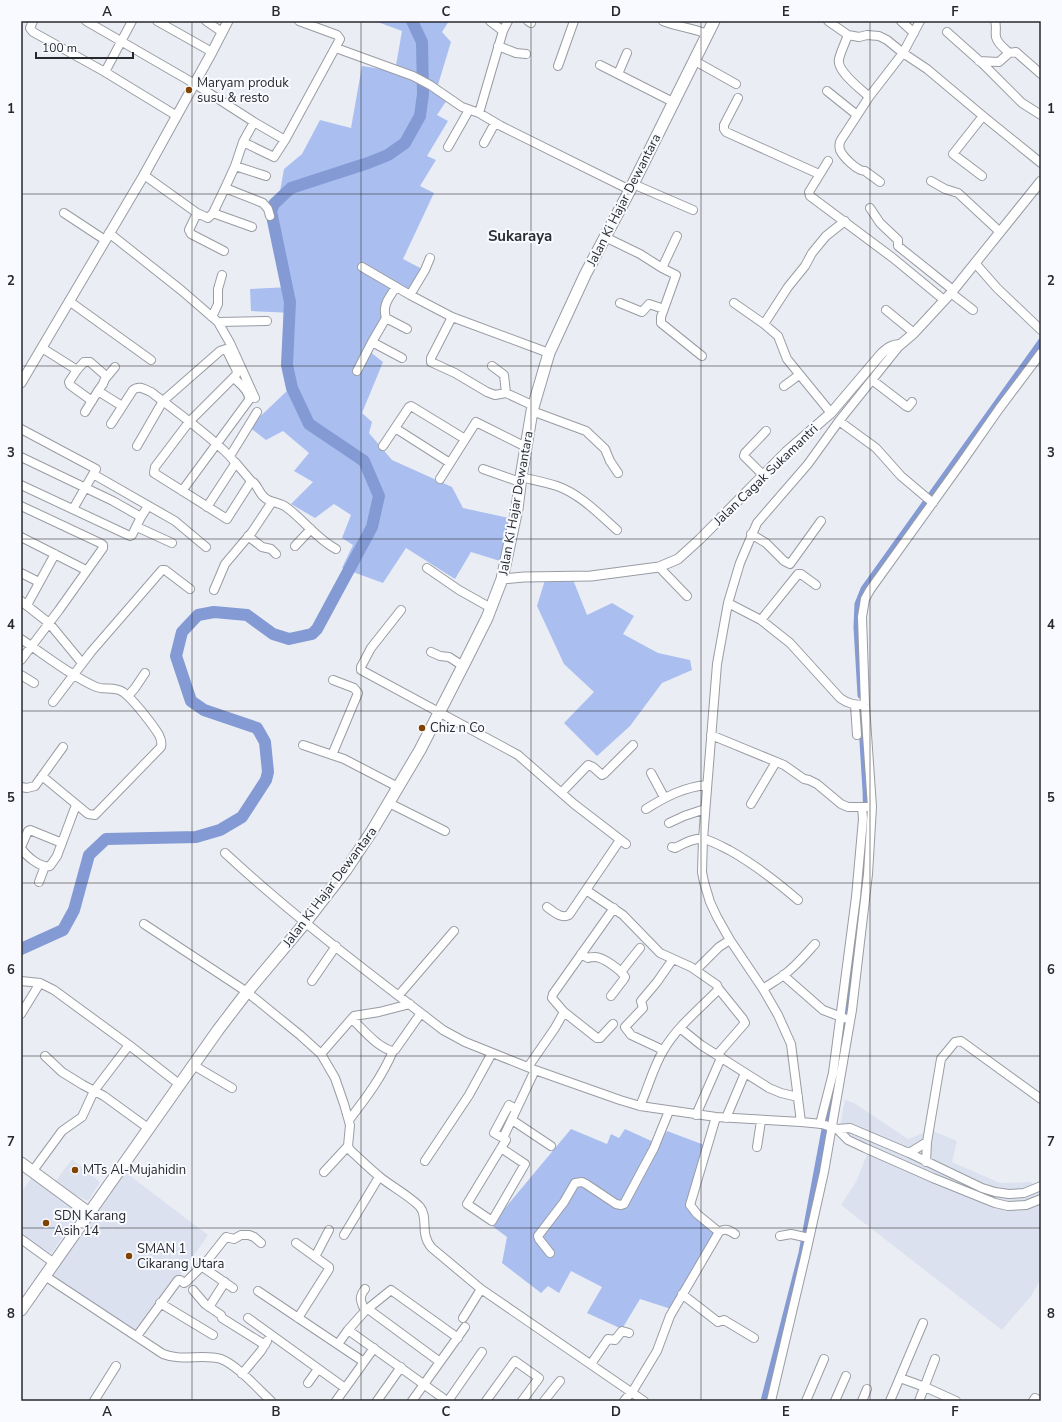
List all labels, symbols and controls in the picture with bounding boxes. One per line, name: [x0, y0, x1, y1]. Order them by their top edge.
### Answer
text: A: [102, 3, 112, 21]
text: B: [272, 3, 281, 21]
text: C: [442, 3, 451, 21]
text: D: [611, 3, 621, 21]
text: E: [782, 3, 790, 21]
text: F: [951, 3, 959, 21]
scale bar: [36, 34, 133, 60]
text: 100 m: [42, 40, 77, 56]
place label: Maryam produk susu & resto: [197, 74, 289, 107]
marker: Maryam produk susu & resto: [184, 85, 194, 95]
text: 1: [7, 100, 15, 118]
text: 1: [1047, 100, 1055, 118]
street label: Jalan Ki Hajar Dewantara: [582, 131, 665, 270]
district label: Sukaraya: [488, 226, 552, 246]
text: 2: [7, 272, 15, 290]
text: 2: [1047, 272, 1055, 290]
street label: Jalan Cagak Sukamantri: [709, 420, 822, 530]
street label: Jalan Ki Hajar Dewantara: [494, 429, 538, 578]
text: 3: [7, 444, 15, 462]
text: 3: [1047, 444, 1055, 462]
text: 4: [7, 616, 15, 634]
text: 4: [1047, 616, 1055, 634]
place label: Chiz n Co: [430, 719, 485, 737]
marker: Chiz n Co: [417, 723, 427, 733]
text: 5: [7, 789, 15, 807]
text: 5: [1047, 789, 1055, 807]
street label: Jalan Ki Hajar Dewantara: [278, 823, 381, 952]
text: 6: [7, 961, 15, 979]
text: 6: [1047, 961, 1055, 979]
text: 7: [7, 1133, 15, 1151]
text: 7: [1047, 1133, 1055, 1151]
place label: MTs Al-Mujahidin: [83, 1161, 186, 1179]
marker: MTs Al-Mujahidin: [70, 1165, 80, 1175]
place label: SDN Karang Asih 14: [54, 1207, 126, 1240]
marker: SDN Karang Asih 14: [41, 1218, 51, 1228]
place label: SMAN 1 Cikarang Utara: [137, 1240, 224, 1273]
marker: SMAN 1 Cikarang Utara: [124, 1251, 134, 1261]
text: 8: [7, 1305, 15, 1323]
text: 8: [1047, 1305, 1055, 1323]
text: A: [102, 1403, 112, 1421]
text: B: [272, 1403, 281, 1421]
text: C: [442, 1403, 451, 1421]
text: D: [611, 1403, 621, 1421]
text: E: [782, 1403, 790, 1421]
text: F: [951, 1403, 959, 1421]

